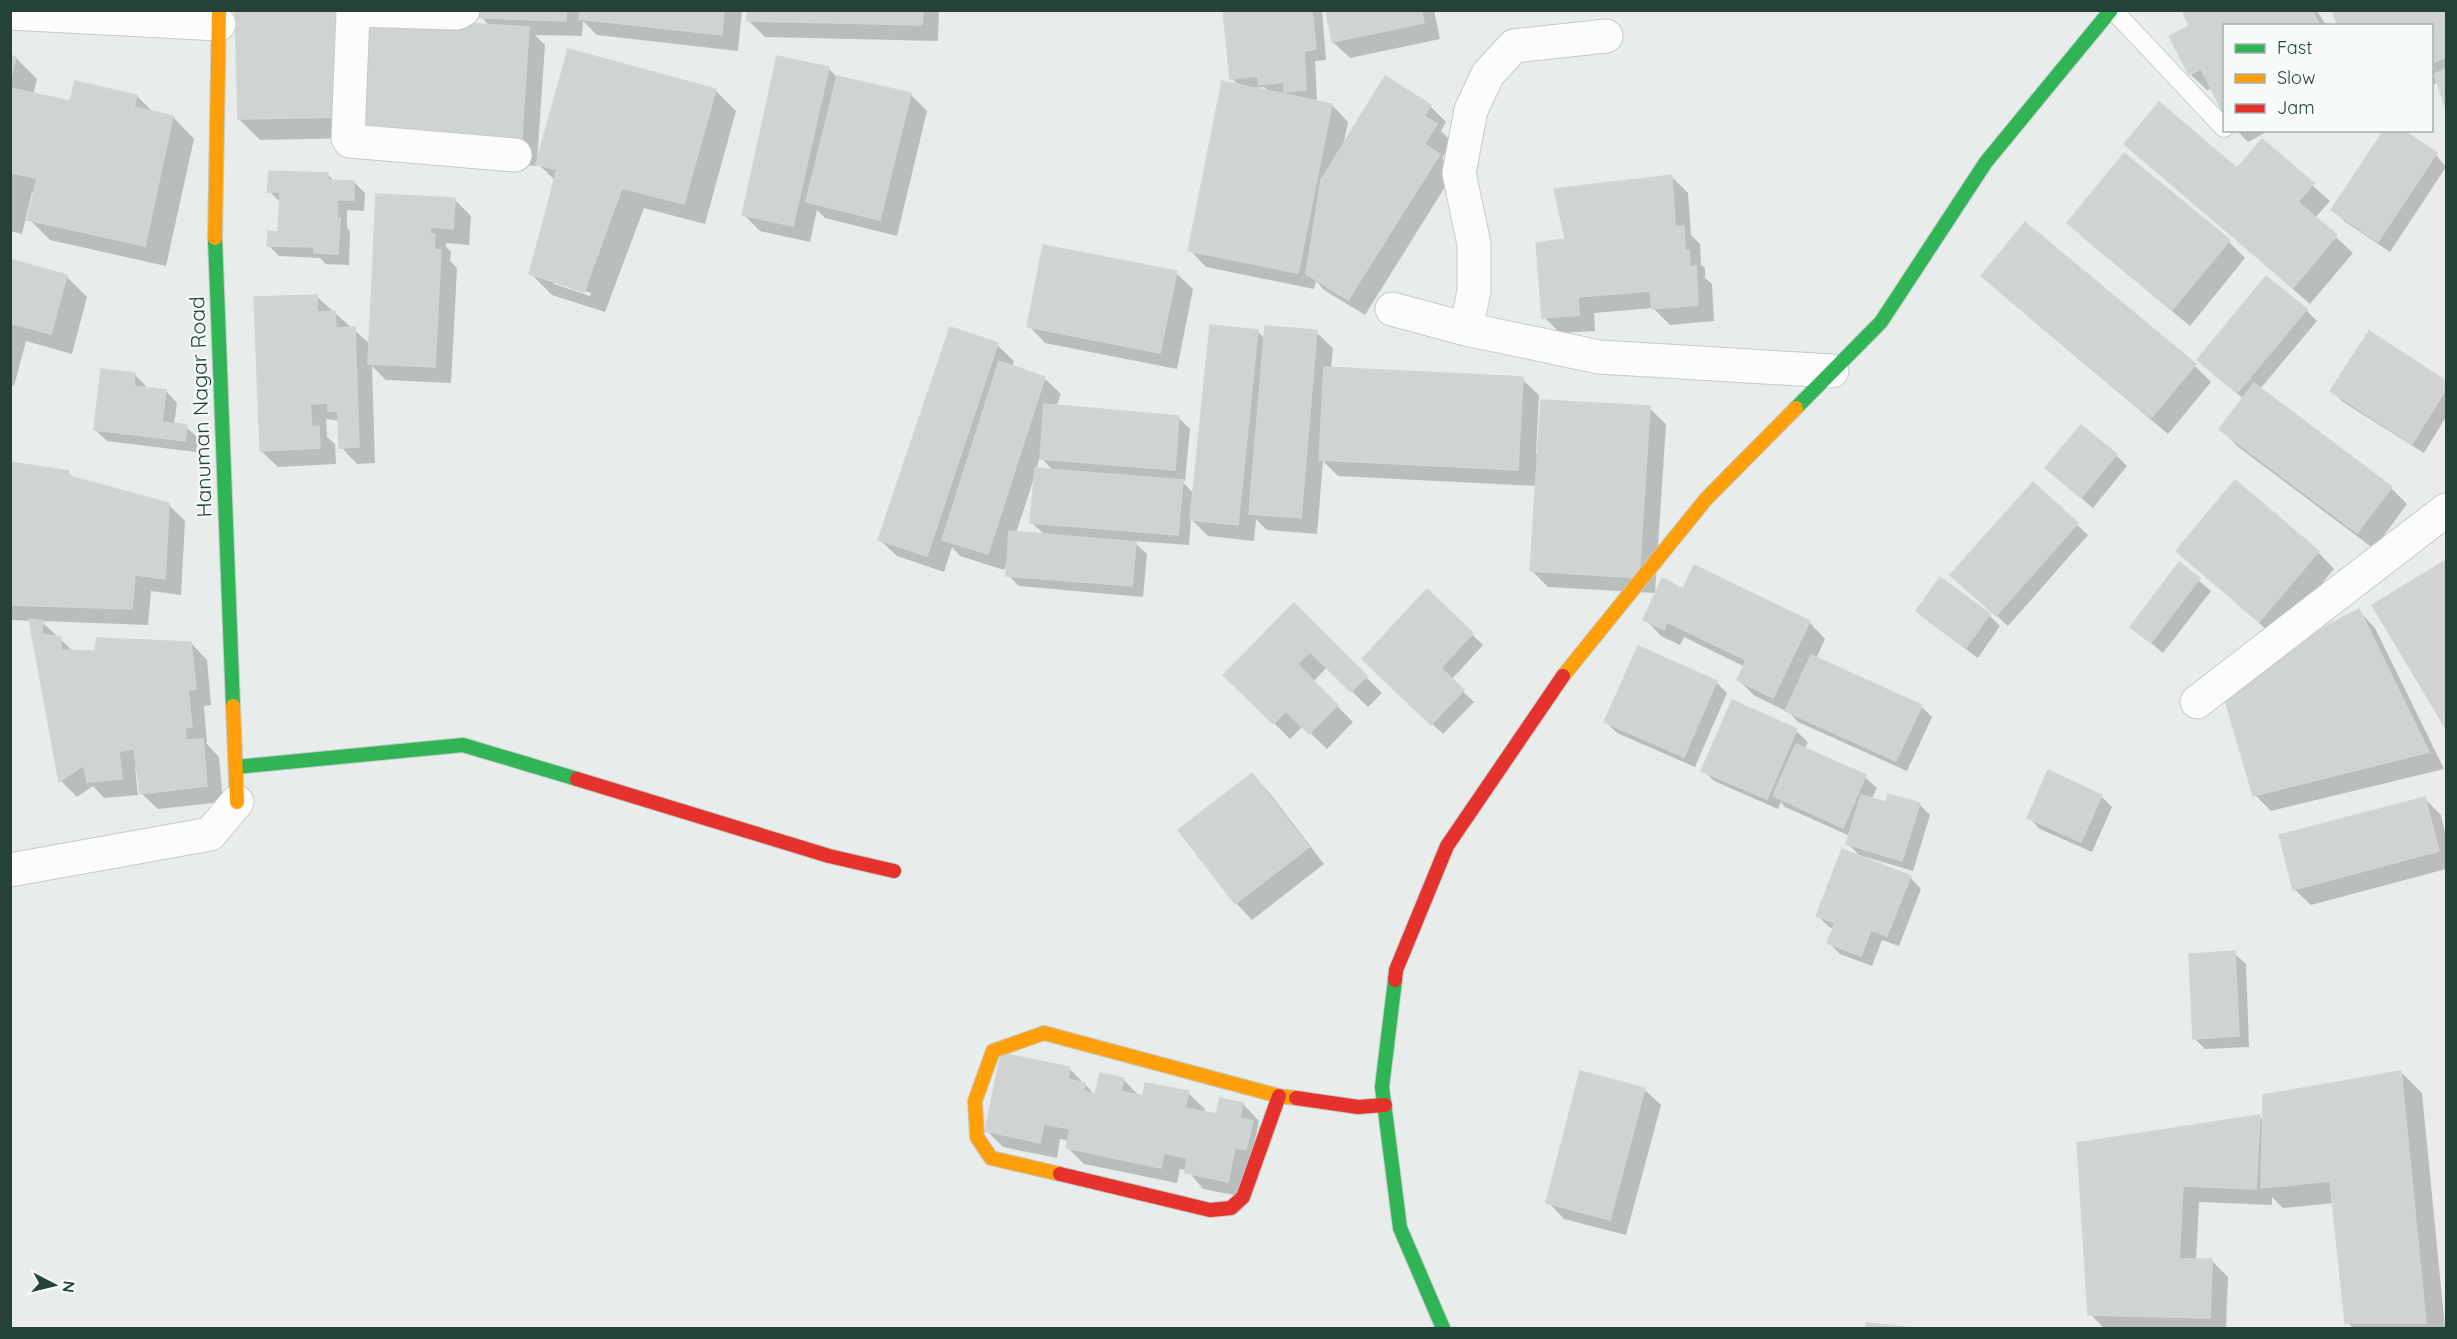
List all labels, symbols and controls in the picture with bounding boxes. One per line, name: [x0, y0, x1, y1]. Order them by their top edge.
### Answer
legend: [2223, 24, 2433, 132]
text: Fast: [2277, 36, 2312, 59]
text: Slow: [2277, 66, 2315, 89]
text: Jam: [2277, 96, 2315, 119]
street label: Hanuman Nagar Road: [183, 296, 217, 518]
north arrow: [24, 1255, 84, 1315]
text: N: [58, 1280, 80, 1294]

